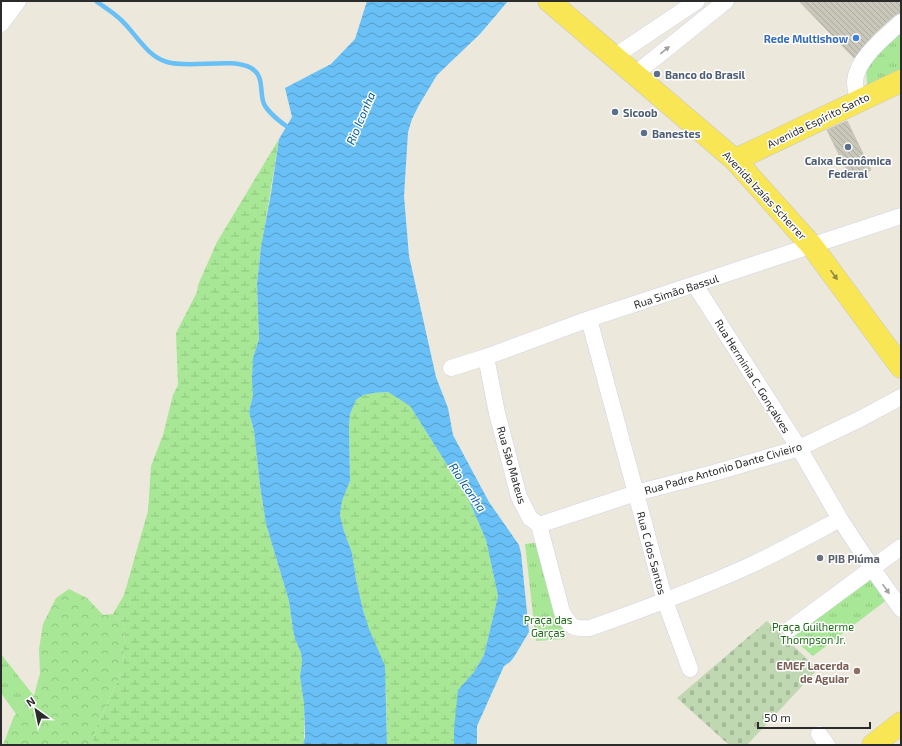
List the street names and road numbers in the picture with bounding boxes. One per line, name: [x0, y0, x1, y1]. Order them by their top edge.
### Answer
street label: Avenida Espírito Santo: [765, 90, 871, 150]
street label: Avenida Izaías Scherrer: [721, 148, 810, 242]
street label: Rua Simão Bassul: [632, 271, 721, 311]
street label: Rua Herminia C. Gonçalves: [712, 317, 794, 436]
street label: Rua São Mateus: [495, 425, 529, 506]
street label: Rua Padre Antonio Dante Civieiro: [643, 439, 803, 497]
street label: Rua C dos Santos: [635, 510, 669, 596]

